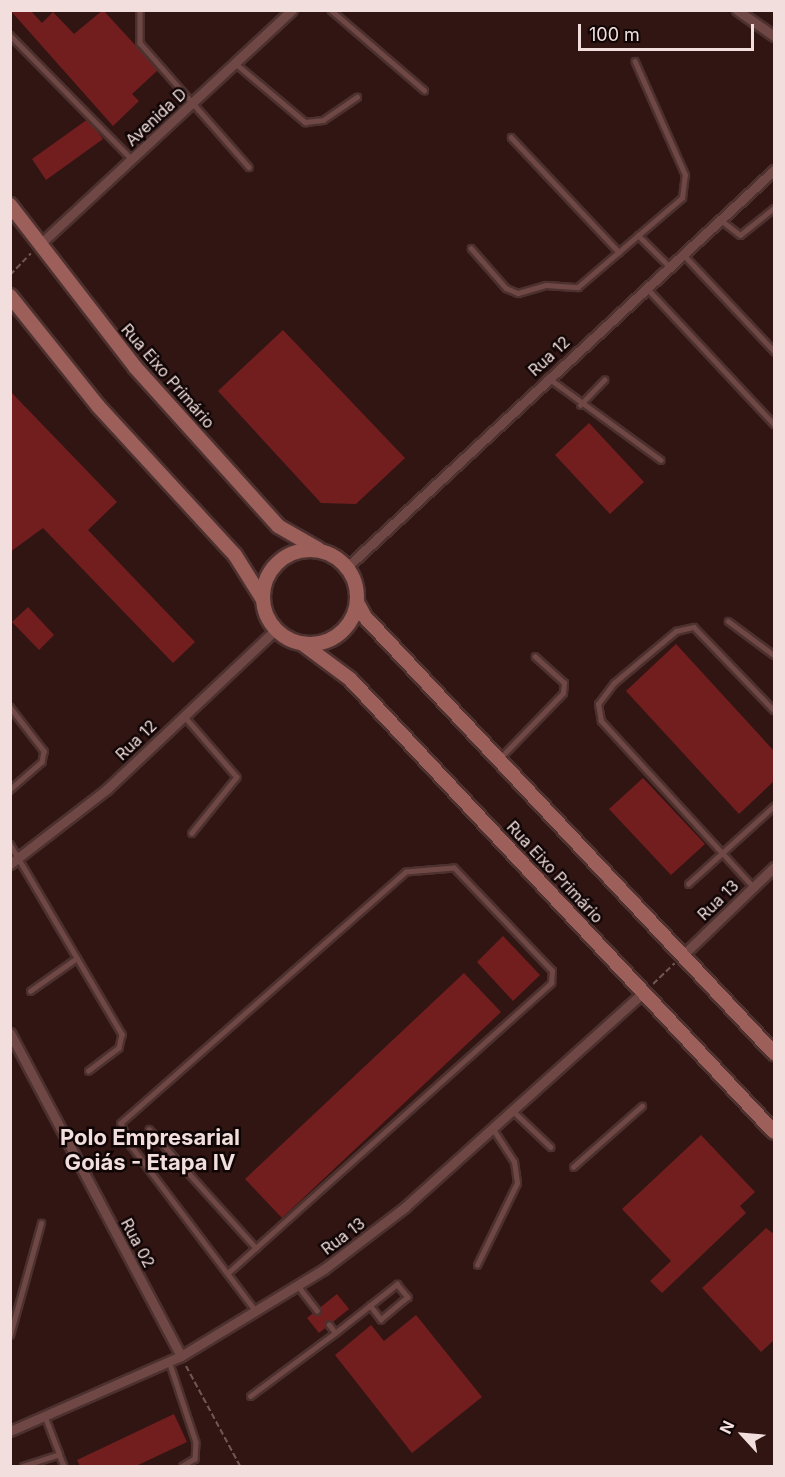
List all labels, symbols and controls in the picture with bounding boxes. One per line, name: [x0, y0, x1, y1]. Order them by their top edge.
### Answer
scale bar: [581, 12, 756, 50]
text: 100 m: [589, 24, 640, 45]
street label: Avenida D: [122, 84, 190, 150]
street label: Rua Eixo Primário: [117, 320, 219, 432]
street label: Rua 12: [524, 332, 574, 380]
street label: Rua 12: [112, 716, 160, 764]
street label: Rua Eixo Primário: [503, 817, 607, 927]
street label: Rua 13: [693, 876, 743, 924]
district label: Polo Empresarial Goiás - Etapa IV: [60, 1124, 240, 1176]
street label: Rua 13: [317, 1213, 369, 1259]
street label: Rua 02: [117, 1215, 159, 1271]
north arrow: [713, 1405, 773, 1465]
text: N: [715, 1417, 738, 1437]

